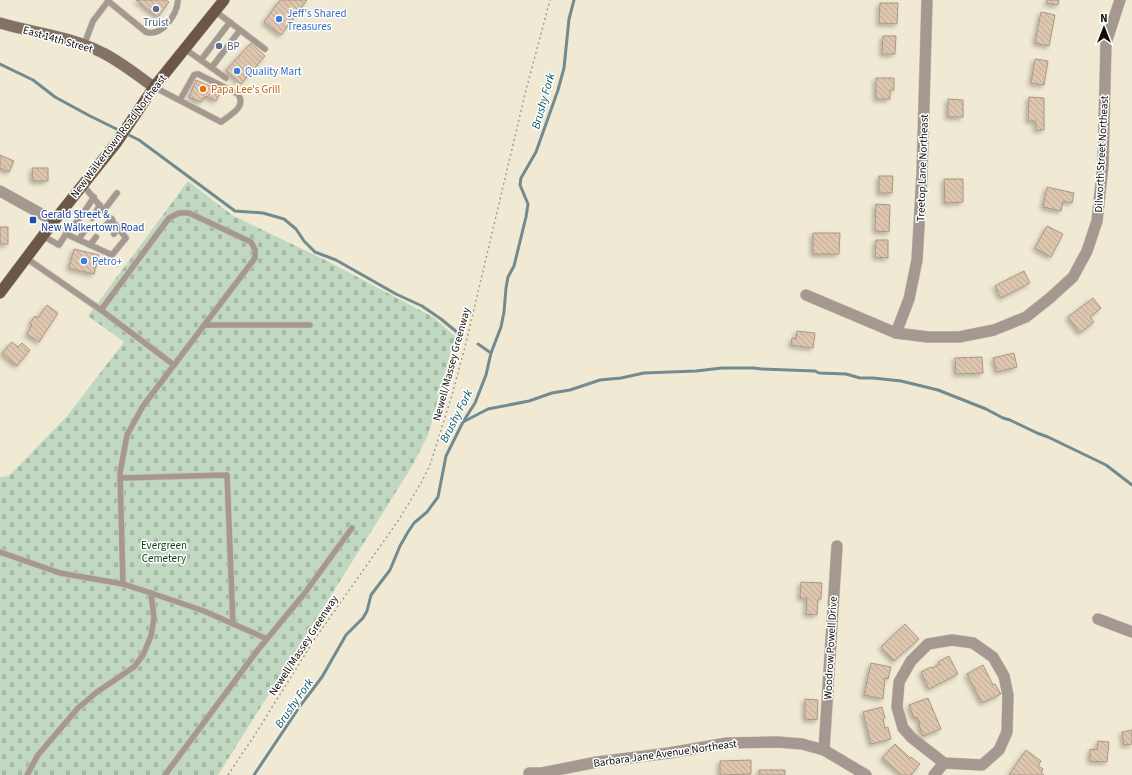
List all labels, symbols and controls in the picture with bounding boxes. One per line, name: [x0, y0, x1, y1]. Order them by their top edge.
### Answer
marker: Truist: [151, 4, 161, 14]
place label: Jeff's Shared Treasures: [287, 6, 347, 34]
north arrow: [1084, 8, 1124, 48]
text: N: [1100, 11, 1108, 26]
marker: Jeff's Shared Treasures: [274, 14, 284, 24]
place label: Truist: [143, 15, 169, 30]
street label: East 14th Street: [21, 22, 95, 57]
place label: BP: [227, 39, 240, 54]
marker: BP: [214, 41, 224, 51]
place label: Quality Mart: [245, 64, 302, 79]
marker: Quality Mart: [232, 66, 242, 76]
street label: New Walkertown Road Northeast: [67, 71, 170, 201]
water label: Brushy Fork: [527, 71, 560, 131]
place label: Papa Lee's Grill: [211, 82, 281, 97]
marker: Papa Lee's Grill: [198, 84, 208, 94]
street label: Dilworth Street Northeast: [1091, 95, 1112, 213]
street label: Treetop Lane Northeast: [913, 114, 932, 222]
place label: Gerald Street & New Walkertown Road: [41, 207, 144, 235]
marker: Gerald Street & New Walkertown Road: [28, 215, 38, 225]
place label: Petro+: [92, 254, 123, 269]
marker: Petro+: [79, 256, 89, 266]
street label: Newell/Massey Greenway: [429, 306, 474, 423]
water label: Brushy Fork: [436, 386, 477, 446]
park label: Evergreen Cemetery: [141, 538, 187, 566]
street label: Newell/Massey Greenway: [265, 592, 342, 698]
street label: Woodrow Powell Drive: [820, 596, 841, 700]
water label: Brushy Fork: [271, 675, 318, 732]
street label: Barbara Jane Avenue Northeast: [592, 736, 738, 771]

